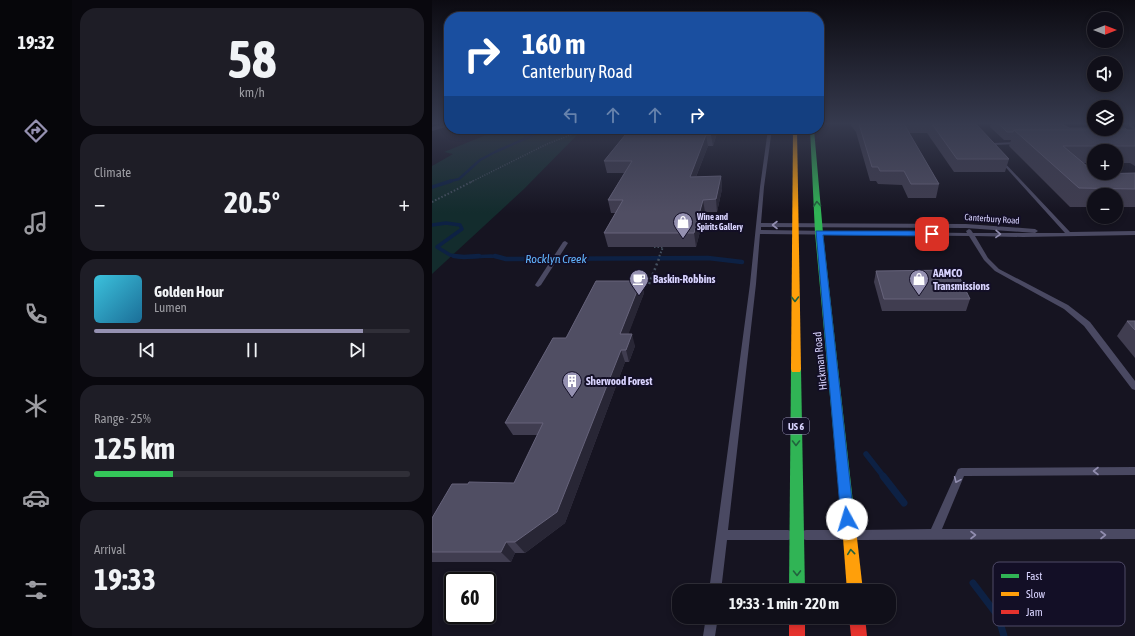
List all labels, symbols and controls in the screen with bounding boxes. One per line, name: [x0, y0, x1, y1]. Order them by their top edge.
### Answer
north arrow: [1087, 12, 1123, 48]
map controls: [1087, 12, 1123, 224]
icon: right: [456, 28, 508, 80]
text: 160 m: [522, 28, 585, 60]
text: 58: [228, 29, 276, 89]
text: 19:32: [17, 32, 55, 53]
button: sound: [1087, 56, 1123, 92]
text: Canterbury Road: [522, 61, 632, 82]
text: km/h: [239, 85, 265, 100]
button: layers: [1087, 100, 1123, 136]
icon: left: [560, 104, 582, 126]
icon: ahead: [602, 104, 624, 126]
icon: ahead: [644, 104, 666, 126]
icon: right: [686, 104, 708, 126]
icon: directions: [22, 117, 50, 145]
button: +: [1087, 144, 1123, 180]
text: Climate: [94, 165, 131, 180]
text: 20.5°: [224, 185, 280, 219]
button: −: [1087, 188, 1123, 224]
text: −: [94, 190, 105, 216]
text: +: [399, 190, 410, 216]
one-way arrow: [812, 201, 821, 207]
icon: music: [22, 209, 50, 237]
shop icon: Wine and Spirits Gallery: [672, 211, 694, 239]
place label: Wine and Spirits Gallery: [696, 212, 743, 232]
street label: Canterbury Road: [964, 212, 1020, 226]
pin: [915, 217, 949, 251]
one-way arrow: [772, 221, 778, 229]
icon: arrive: [921, 223, 943, 245]
one-way arrow: [995, 230, 1001, 239]
water label: Rocklyn Creek: [525, 252, 587, 266]
place label: AAMCO Transmissions: [932, 267, 990, 292]
cafe icon: Baskin-Robbins: [628, 268, 650, 296]
shop icon: AAMCO Transmissions: [908, 268, 930, 296]
place label: Baskin-Robbins: [653, 273, 716, 285]
text: Golden Hour: [154, 283, 224, 300]
one-way arrow: [791, 296, 799, 302]
icon: phone: [22, 300, 50, 328]
text: Lumen: [154, 300, 187, 315]
street label: Hickman Road: [811, 331, 829, 391]
icon: previous: [136, 339, 158, 361]
icon: pause: [241, 339, 263, 361]
icon: next: [346, 339, 368, 361]
building icon: Sherwood Forest: [561, 370, 583, 398]
place label: Sherwood Forest: [586, 375, 653, 387]
icon: climate: [22, 392, 50, 420]
text: Range · 25%: [94, 411, 151, 426]
road number: US 6: [783, 418, 809, 434]
text: 125 km: [94, 431, 175, 465]
one-way arrow: [792, 440, 800, 446]
one-way arrow: [1093, 467, 1099, 475]
one-way arrow: [954, 475, 962, 483]
icon: car: [22, 484, 50, 512]
position arrow: [826, 498, 868, 540]
one-way arrow: [970, 531, 976, 539]
one-way arrow: [1100, 531, 1106, 539]
text: Arrival: [94, 542, 126, 557]
one-way arrow: [846, 549, 855, 555]
text: 19:33: [94, 562, 156, 596]
legend: [993, 562, 1125, 626]
one-way arrow: [792, 570, 801, 576]
text: Fast: [1026, 570, 1042, 582]
speed limit sign: 60: [444, 572, 496, 624]
icon: filters: [22, 576, 50, 604]
text: Slow: [1026, 588, 1045, 600]
text: 19:33 · 1 min · 220 m: [729, 595, 839, 612]
text: Jam: [1026, 606, 1043, 618]

